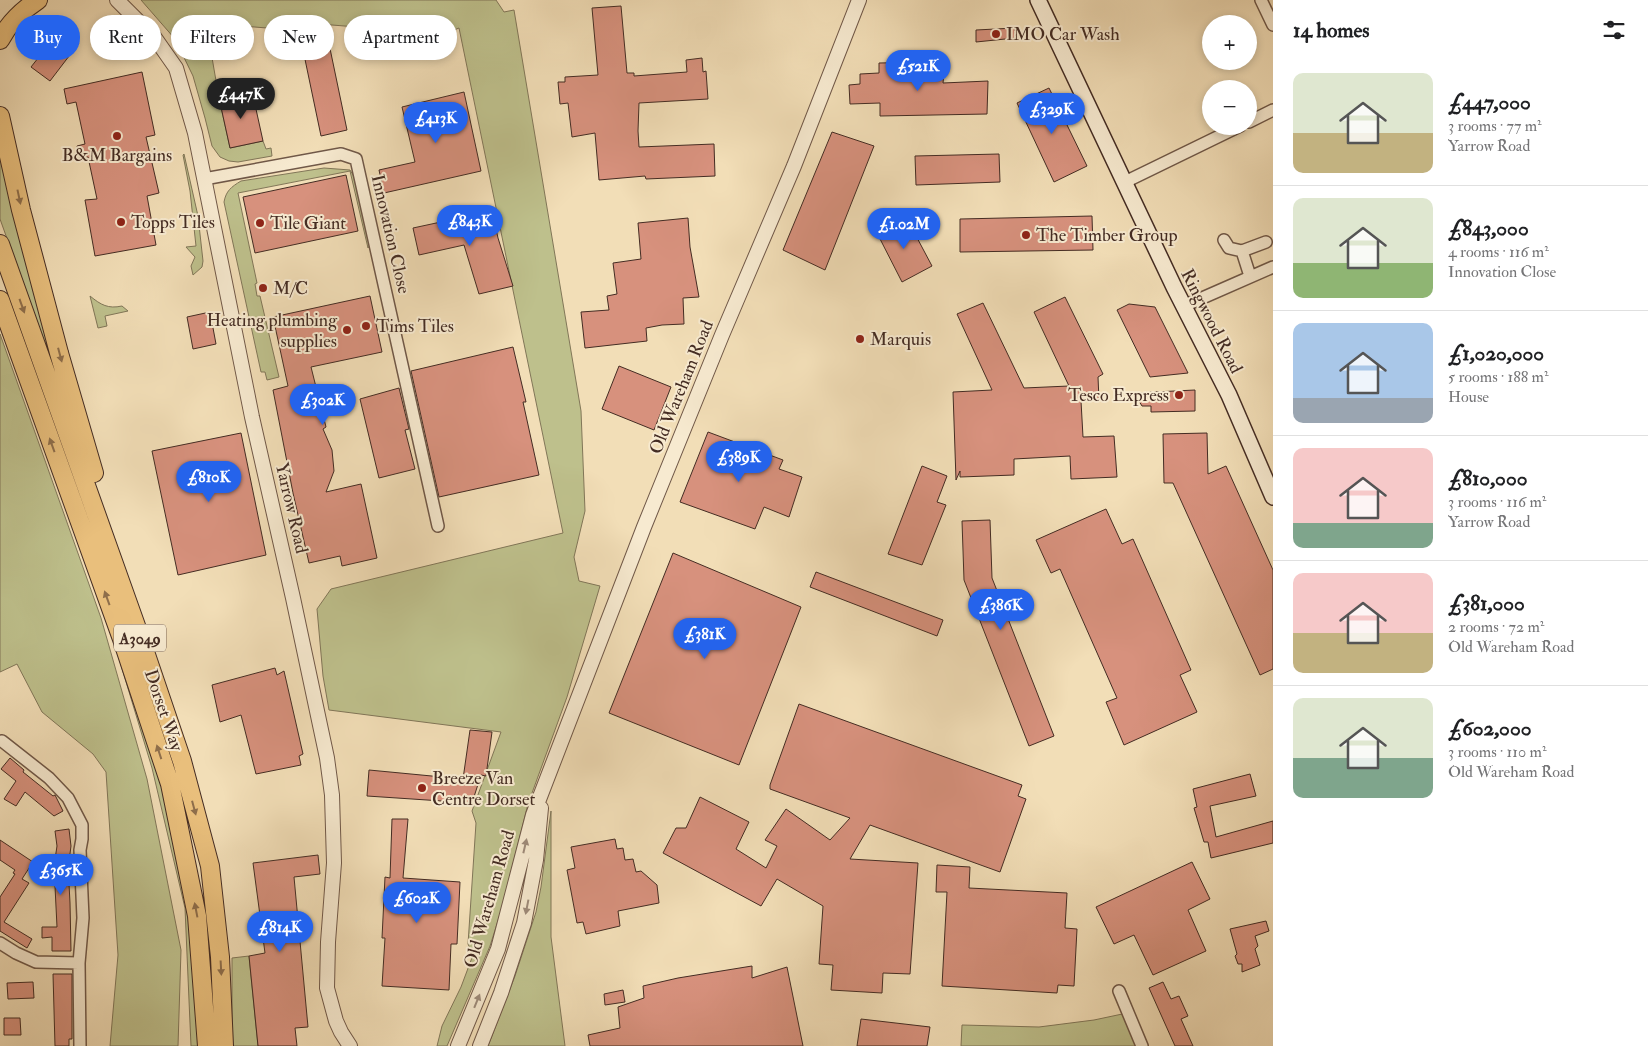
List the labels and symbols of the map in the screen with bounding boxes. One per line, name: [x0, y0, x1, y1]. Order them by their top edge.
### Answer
place label: IMO Car Wash: [1006, 23, 1120, 46]
marker: IMO Car Wash: [990, 28, 1002, 40]
pin: £521K: [883, 49, 953, 92]
pin: £447K: [206, 78, 276, 120]
pin: £329K: [1017, 92, 1087, 135]
pin: £413K: [401, 102, 471, 144]
marker: B&M Bargains: [111, 130, 123, 142]
place label: B&M Bargains: [62, 144, 172, 167]
street label: Innovation Close: [366, 172, 416, 296]
one-way arrow: [15, 190, 23, 206]
pin: £843K: [435, 204, 505, 247]
pin: £1.02M: [863, 208, 945, 250]
place label: Topps Tiles: [131, 211, 215, 234]
place label: Tile Giant: [270, 212, 346, 235]
marker: Topps Tiles: [115, 216, 127, 228]
marker: Tile Giant: [254, 217, 266, 229]
place label: The Timber Group: [1036, 224, 1178, 247]
marker: The Timber Group: [1020, 229, 1032, 241]
street label: Ringwood Road: [1175, 265, 1248, 378]
place label: M/C: [273, 277, 308, 300]
marker: M/C: [257, 282, 269, 294]
one-way arrow: [19, 299, 26, 314]
place label: Heating plumbing supplies: [207, 309, 338, 353]
place label: Tims Tiles: [376, 315, 454, 338]
street label: Old Wareham Road: [644, 317, 719, 457]
marker: Tims Tiles: [360, 320, 372, 332]
marker: Heating plumbing supplies: [341, 324, 353, 336]
place label: Marquis: [870, 328, 931, 351]
marker: Marquis: [854, 333, 866, 345]
one-way arrow: [56, 347, 64, 362]
pin: £302K: [288, 384, 358, 426]
place label: Tesco Express: [1068, 384, 1169, 407]
marker: Tesco Express: [1173, 389, 1185, 401]
one-way arrow: [48, 437, 56, 452]
pin: £389K: [704, 440, 774, 483]
pin: £810K: [174, 460, 244, 503]
street label: Yarrow Road: [270, 460, 313, 556]
pin: £386K: [966, 588, 1036, 631]
one-way arrow: [103, 590, 111, 605]
pin: £381K: [670, 618, 740, 660]
road number: A3049: [114, 624, 166, 651]
street label: Dorset Way: [139, 666, 189, 755]
one-way arrow: [155, 745, 162, 760]
place label: Breeze Van Centre Dorset: [432, 767, 535, 811]
marker: Breeze Van Centre Dorset: [416, 782, 428, 794]
one-way arrow: [190, 800, 198, 815]
street label: Old Wareham Road: [459, 827, 520, 971]
one-way arrow: [521, 839, 529, 854]
pin: £365K: [26, 854, 96, 896]
pin: £602K: [382, 882, 452, 924]
one-way arrow: [523, 899, 531, 915]
one-way arrow: [192, 903, 200, 918]
pin: £814K: [245, 910, 315, 953]
one-way arrow: [217, 960, 225, 976]
one-way arrow: [473, 993, 481, 1008]

